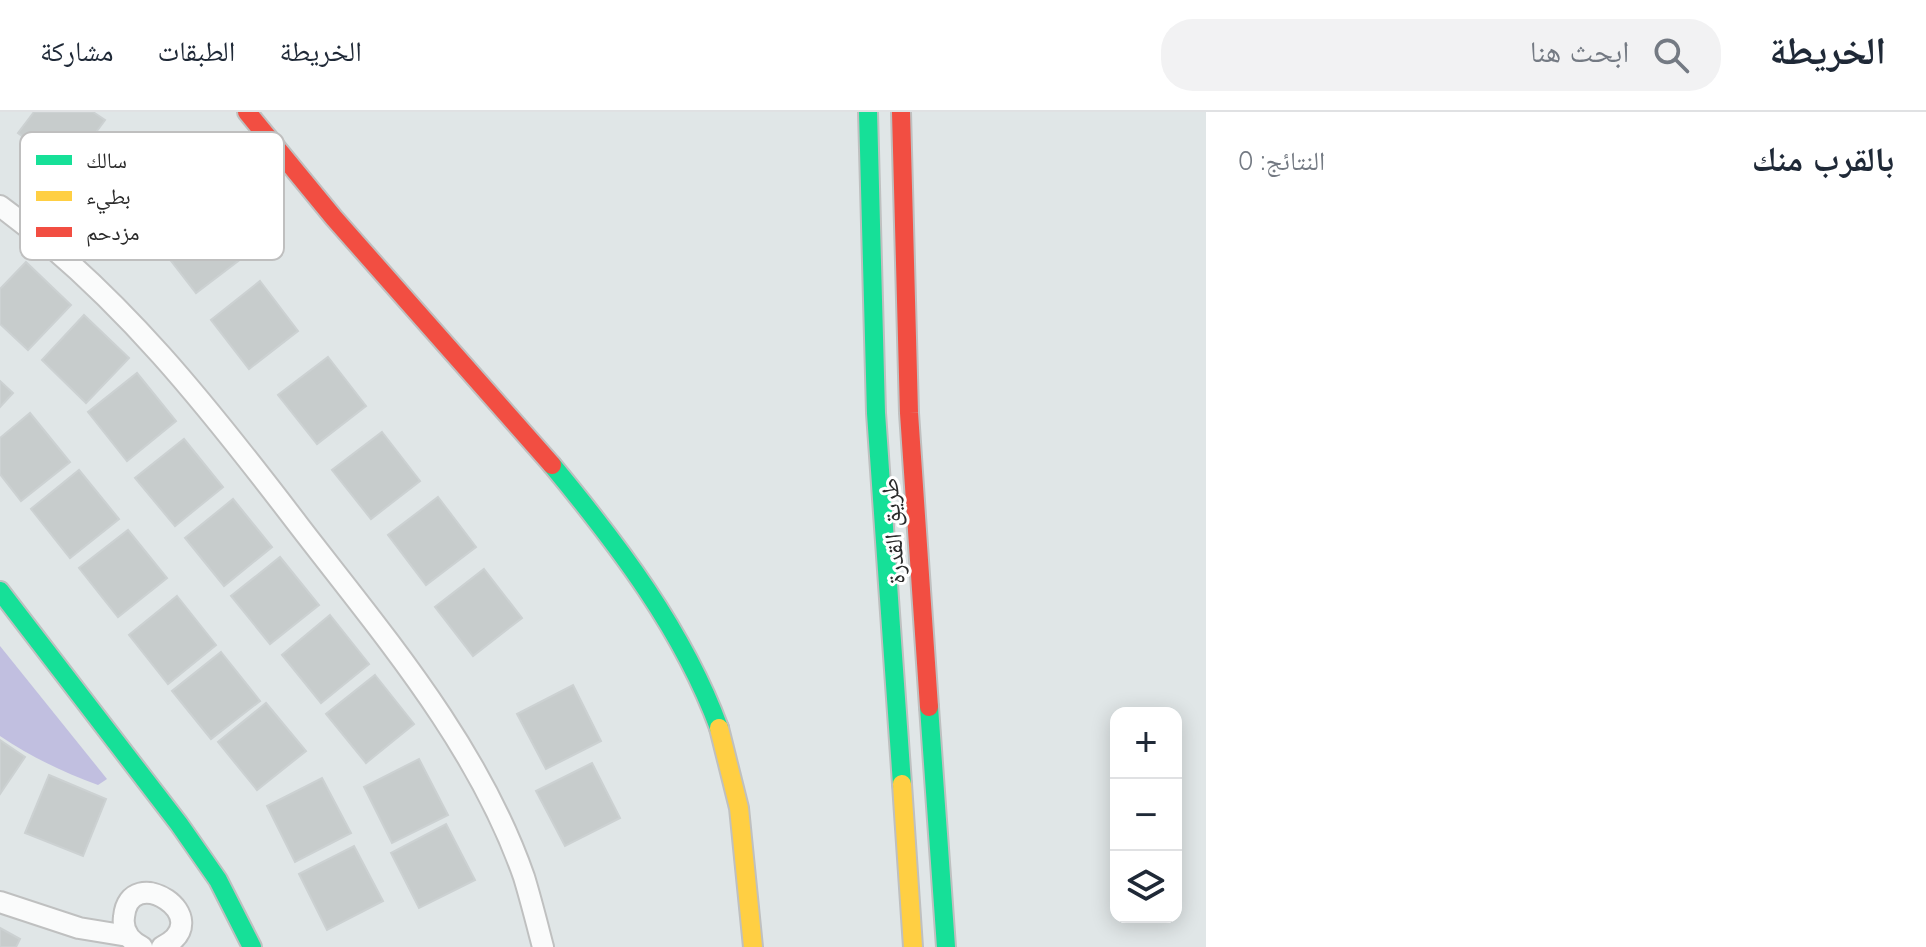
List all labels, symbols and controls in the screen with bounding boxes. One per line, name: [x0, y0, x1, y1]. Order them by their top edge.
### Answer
search box: [1161, 19, 1721, 91]
text: الخريطة: [1769, 26, 1886, 74]
text: ابحث هنا: [1530, 32, 1629, 70]
text: مشاركة: [40, 33, 114, 68]
text: الطبقات: [158, 33, 235, 68]
text: الخريطة: [279, 33, 362, 68]
icon: search: [1649, 33, 1693, 77]
legend: [20, 132, 284, 260]
text: بالقرب منك: [1752, 137, 1894, 180]
text: النتائج: 0: [1238, 144, 1325, 177]
text: سالك: [86, 146, 127, 174]
text: بطيء: [86, 182, 131, 214]
text: مزدحم: [86, 218, 140, 247]
street label: طريق القدرة: [873, 477, 911, 585]
map controls: [1110, 707, 1182, 923]
button: +: [1110, 707, 1182, 779]
button: −: [1110, 779, 1182, 851]
button: layers: [1110, 851, 1182, 923]

